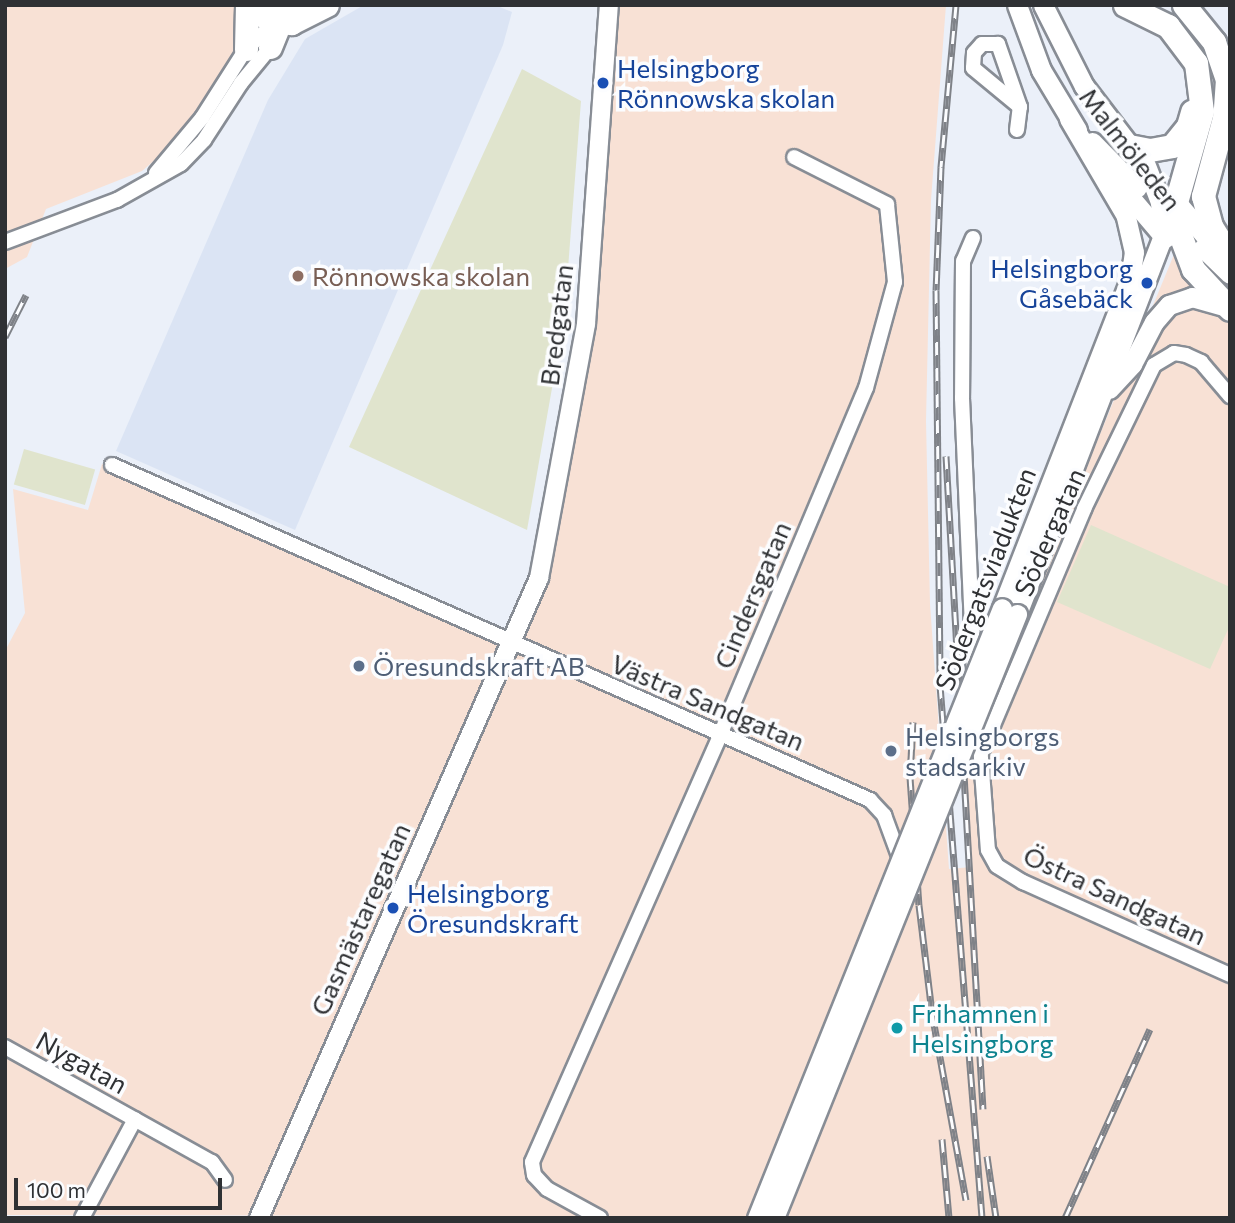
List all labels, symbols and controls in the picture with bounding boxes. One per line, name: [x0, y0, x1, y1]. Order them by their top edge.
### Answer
place label: Helsingborg Rönnowska skolan: [617, 52, 835, 114]
marker: Helsingborg Rönnowska skolan: [595, 75, 611, 91]
street label: Malmöleden: [1073, 81, 1189, 217]
place label: Helsingborg Gåsebäck: [990, 252, 1133, 314]
place label: Rönnowska skolan: [312, 260, 530, 292]
street label: Bredgatan: [533, 262, 579, 388]
marker: Rönnowska skolan: [290, 268, 306, 284]
marker: Helsingborg Gåsebäck: [1139, 275, 1155, 291]
street label: Södergatsviadukten: [928, 463, 1042, 695]
street label: Södergatan: [1007, 463, 1091, 601]
street label: Cindersgatan: [707, 517, 797, 673]
street label: Västra Sandgatan: [607, 647, 809, 757]
place label: Öresundskraft AB: [373, 650, 584, 682]
marker: Öresundskraft AB: [351, 658, 367, 674]
place label: Helsingborgs stadsarkiv: [905, 720, 1060, 782]
marker: Helsingborgs stadsarkiv: [883, 743, 899, 759]
street label: Gasmästaregatan: [304, 818, 416, 1020]
street label: Östra Sandgatan: [1019, 839, 1211, 951]
place label: Helsingborg Öresundskraft: [407, 877, 579, 938]
marker: Helsingborg Öresundskraft: [385, 900, 401, 916]
place label: Frihamnen i Helsingborg: [911, 997, 1054, 1058]
marker: Frihamnen i Helsingborg: [889, 1020, 905, 1036]
street label: Nygatan: [31, 1024, 133, 1100]
scale bar: [18, 1164, 226, 1208]
text: 100 m: [27, 1177, 86, 1202]

